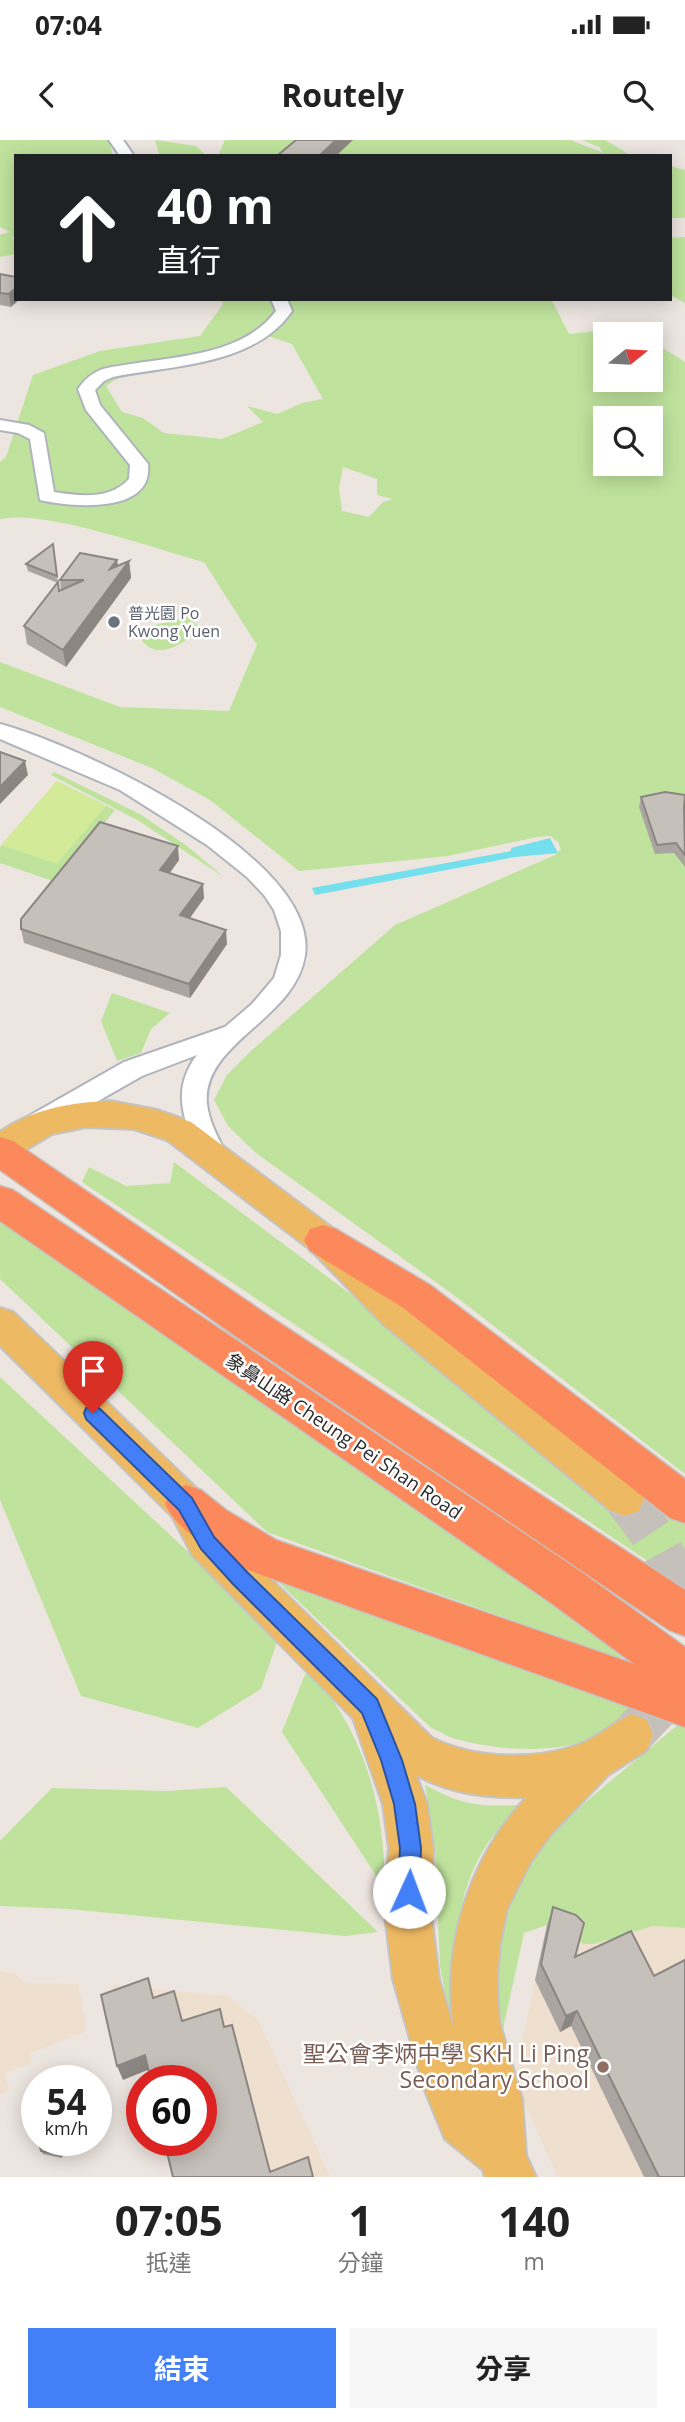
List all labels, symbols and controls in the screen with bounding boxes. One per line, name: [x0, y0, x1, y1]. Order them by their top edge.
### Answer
text: 07:04: [35, 7, 102, 43]
text: Routely: [281, 73, 404, 116]
icon: back: [28, 76, 66, 114]
icon: search: [619, 76, 657, 114]
text: 40 m: [157, 172, 274, 238]
icon: ahead: [42, 182, 133, 273]
text: 直行: [157, 238, 221, 281]
north arrow: [593, 322, 663, 392]
map controls: [593, 322, 663, 476]
button: search: [593, 406, 663, 476]
place label: 普光園 Po Kwong Yuen: [128, 602, 220, 642]
marker: 普光園 Po Kwong Yuen: [106, 614, 122, 630]
pin: [63, 1341, 123, 1413]
street label: 象鼻山路 Cheung Pei Shan Road: [221, 1347, 467, 1525]
icon: arrive: [74, 1352, 112, 1390]
position arrow: [372, 1855, 446, 1929]
place label: 聖公會李炳中學 SKH Li Ping Secondary School: [302, 2037, 590, 2095]
marker: 聖公會李炳中學 SKH Li Ping Secondary School: [595, 2059, 611, 2075]
speed limit sign: 60: [126, 2065, 217, 2156]
text: 54: [46, 2078, 87, 2125]
text: km/h: [45, 2116, 88, 2140]
text: 07:05: [115, 2191, 223, 2248]
text: 1: [348, 2191, 372, 2248]
text: 140: [498, 2192, 570, 2249]
text: m: [524, 2245, 545, 2277]
text: 抵達: [146, 2246, 192, 2278]
text: 分鐘: [337, 2246, 383, 2278]
button: 結束: [28, 2328, 336, 2408]
button: 分享: [350, 2328, 657, 2408]

